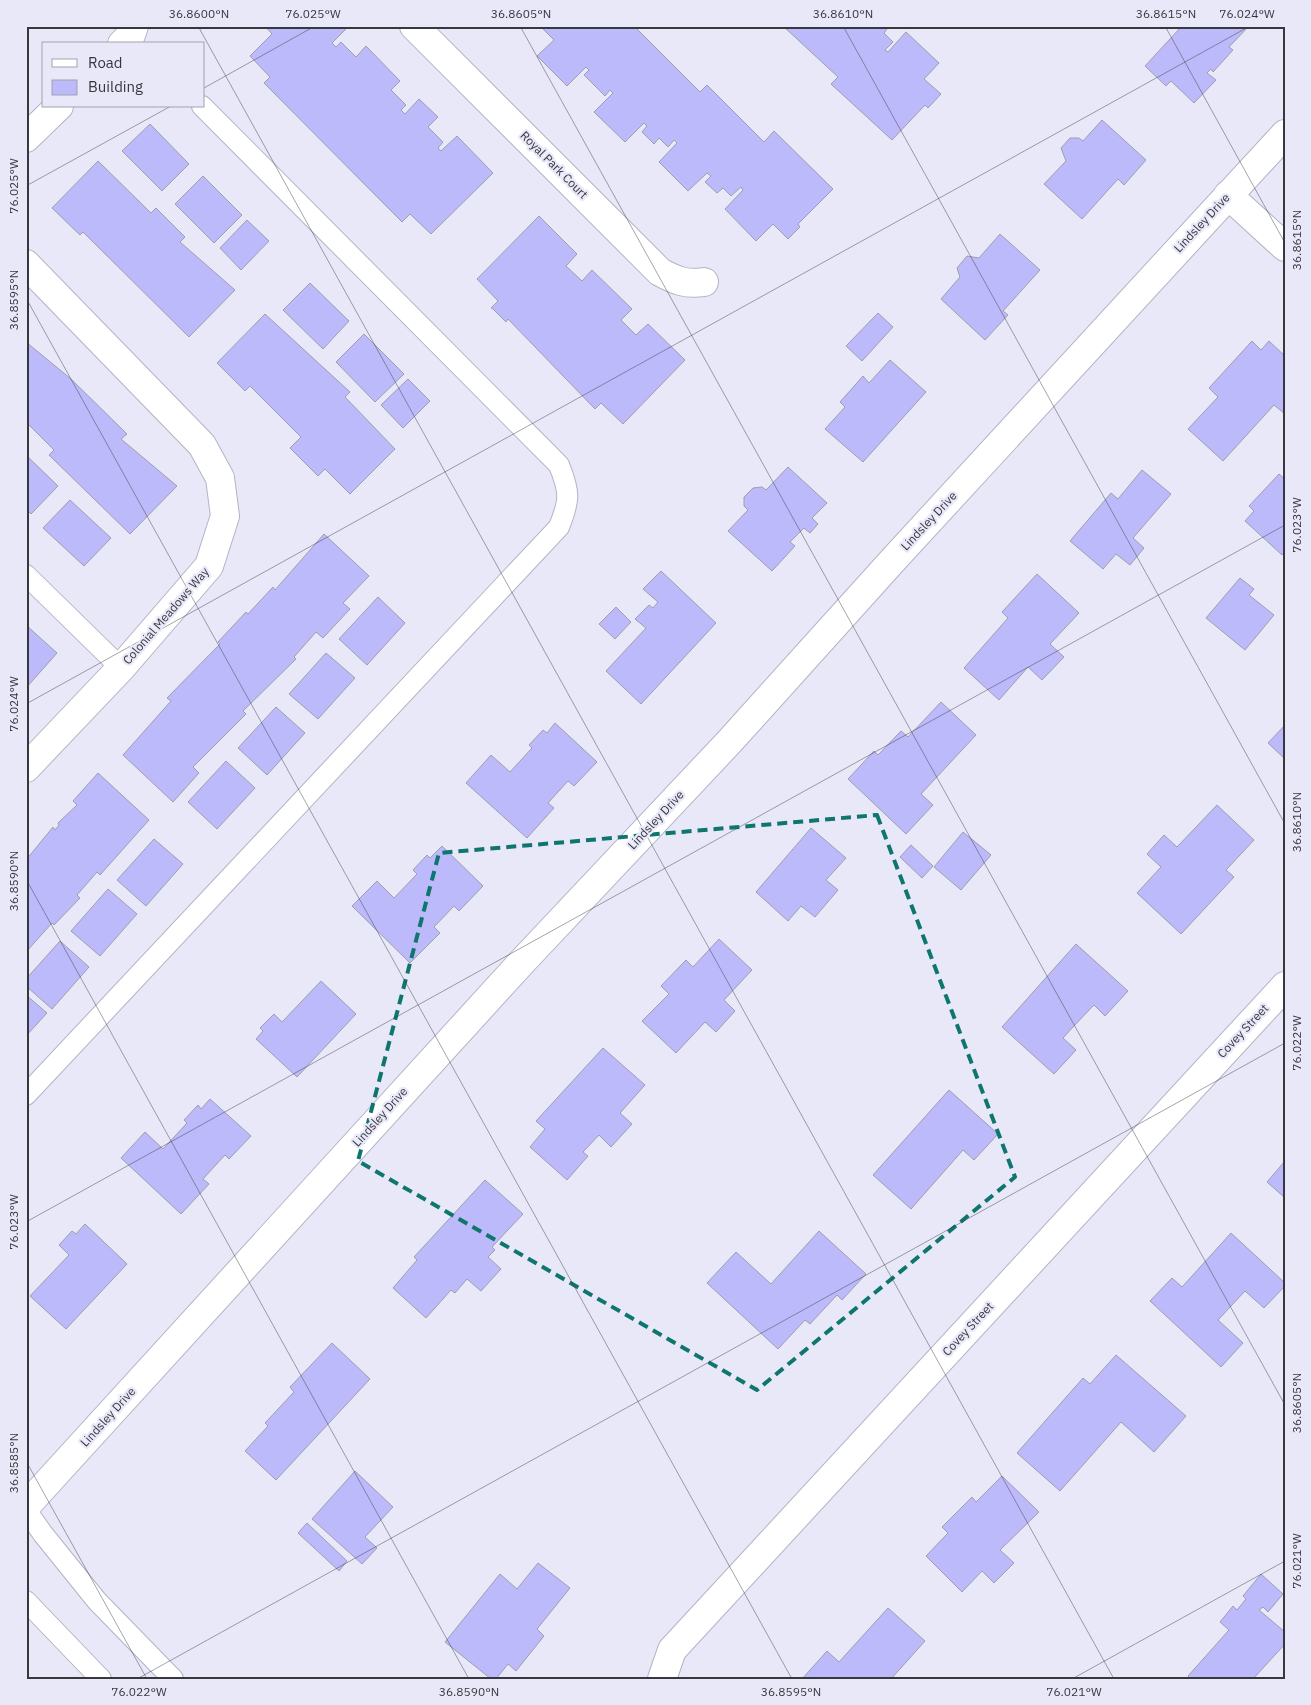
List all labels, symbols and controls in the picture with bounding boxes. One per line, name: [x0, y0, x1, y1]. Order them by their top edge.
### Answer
text: 36.8600°N: [169, 6, 229, 21]
text: 76.025°W: [285, 6, 341, 21]
text: 36.8605°N: [491, 6, 551, 21]
text: 36.8610°N: [813, 6, 873, 21]
text: 36.8615°N: [1136, 6, 1196, 21]
text: 76.024°W: [1219, 6, 1275, 21]
legend: [42, 42, 205, 108]
text: Road: [88, 53, 123, 72]
text: Building: [88, 77, 143, 96]
street label: Royal Park Court: [517, 128, 591, 202]
text: 76.025°W: [6, 158, 21, 214]
street label: Lindsley Drive: [1171, 190, 1233, 255]
text: 36.8615°N: [1289, 210, 1304, 270]
text: 36.8595°N: [6, 270, 21, 330]
street label: Lindsley Drive: [898, 488, 960, 553]
text: 76.023°W: [1289, 497, 1304, 553]
street label: Colonial Meadows Way: [119, 564, 212, 667]
text: 76.024°W: [6, 676, 21, 732]
street label: Lindsley Drive: [625, 787, 687, 852]
text: 36.8610°N: [1289, 792, 1304, 852]
text: 36.8590°N: [6, 851, 21, 911]
street label: Covey Street: [1214, 1001, 1271, 1061]
text: 76.022°W: [1289, 1015, 1304, 1071]
street label: Lindsley Drive: [349, 1083, 411, 1150]
text: 76.023°W: [6, 1194, 21, 1250]
street label: Covey Street: [939, 1299, 996, 1359]
text: 36.8605°N: [1289, 1373, 1304, 1433]
street label: Lindsley Drive: [77, 1383, 139, 1450]
text: 36.8585°N: [6, 1433, 21, 1493]
text: 76.021°W: [1289, 1533, 1304, 1589]
text: 76.022°W: [111, 1684, 167, 1699]
text: 36.8590°N: [439, 1684, 499, 1699]
text: 36.8595°N: [761, 1684, 821, 1699]
text: 76.021°W: [1046, 1684, 1102, 1699]

